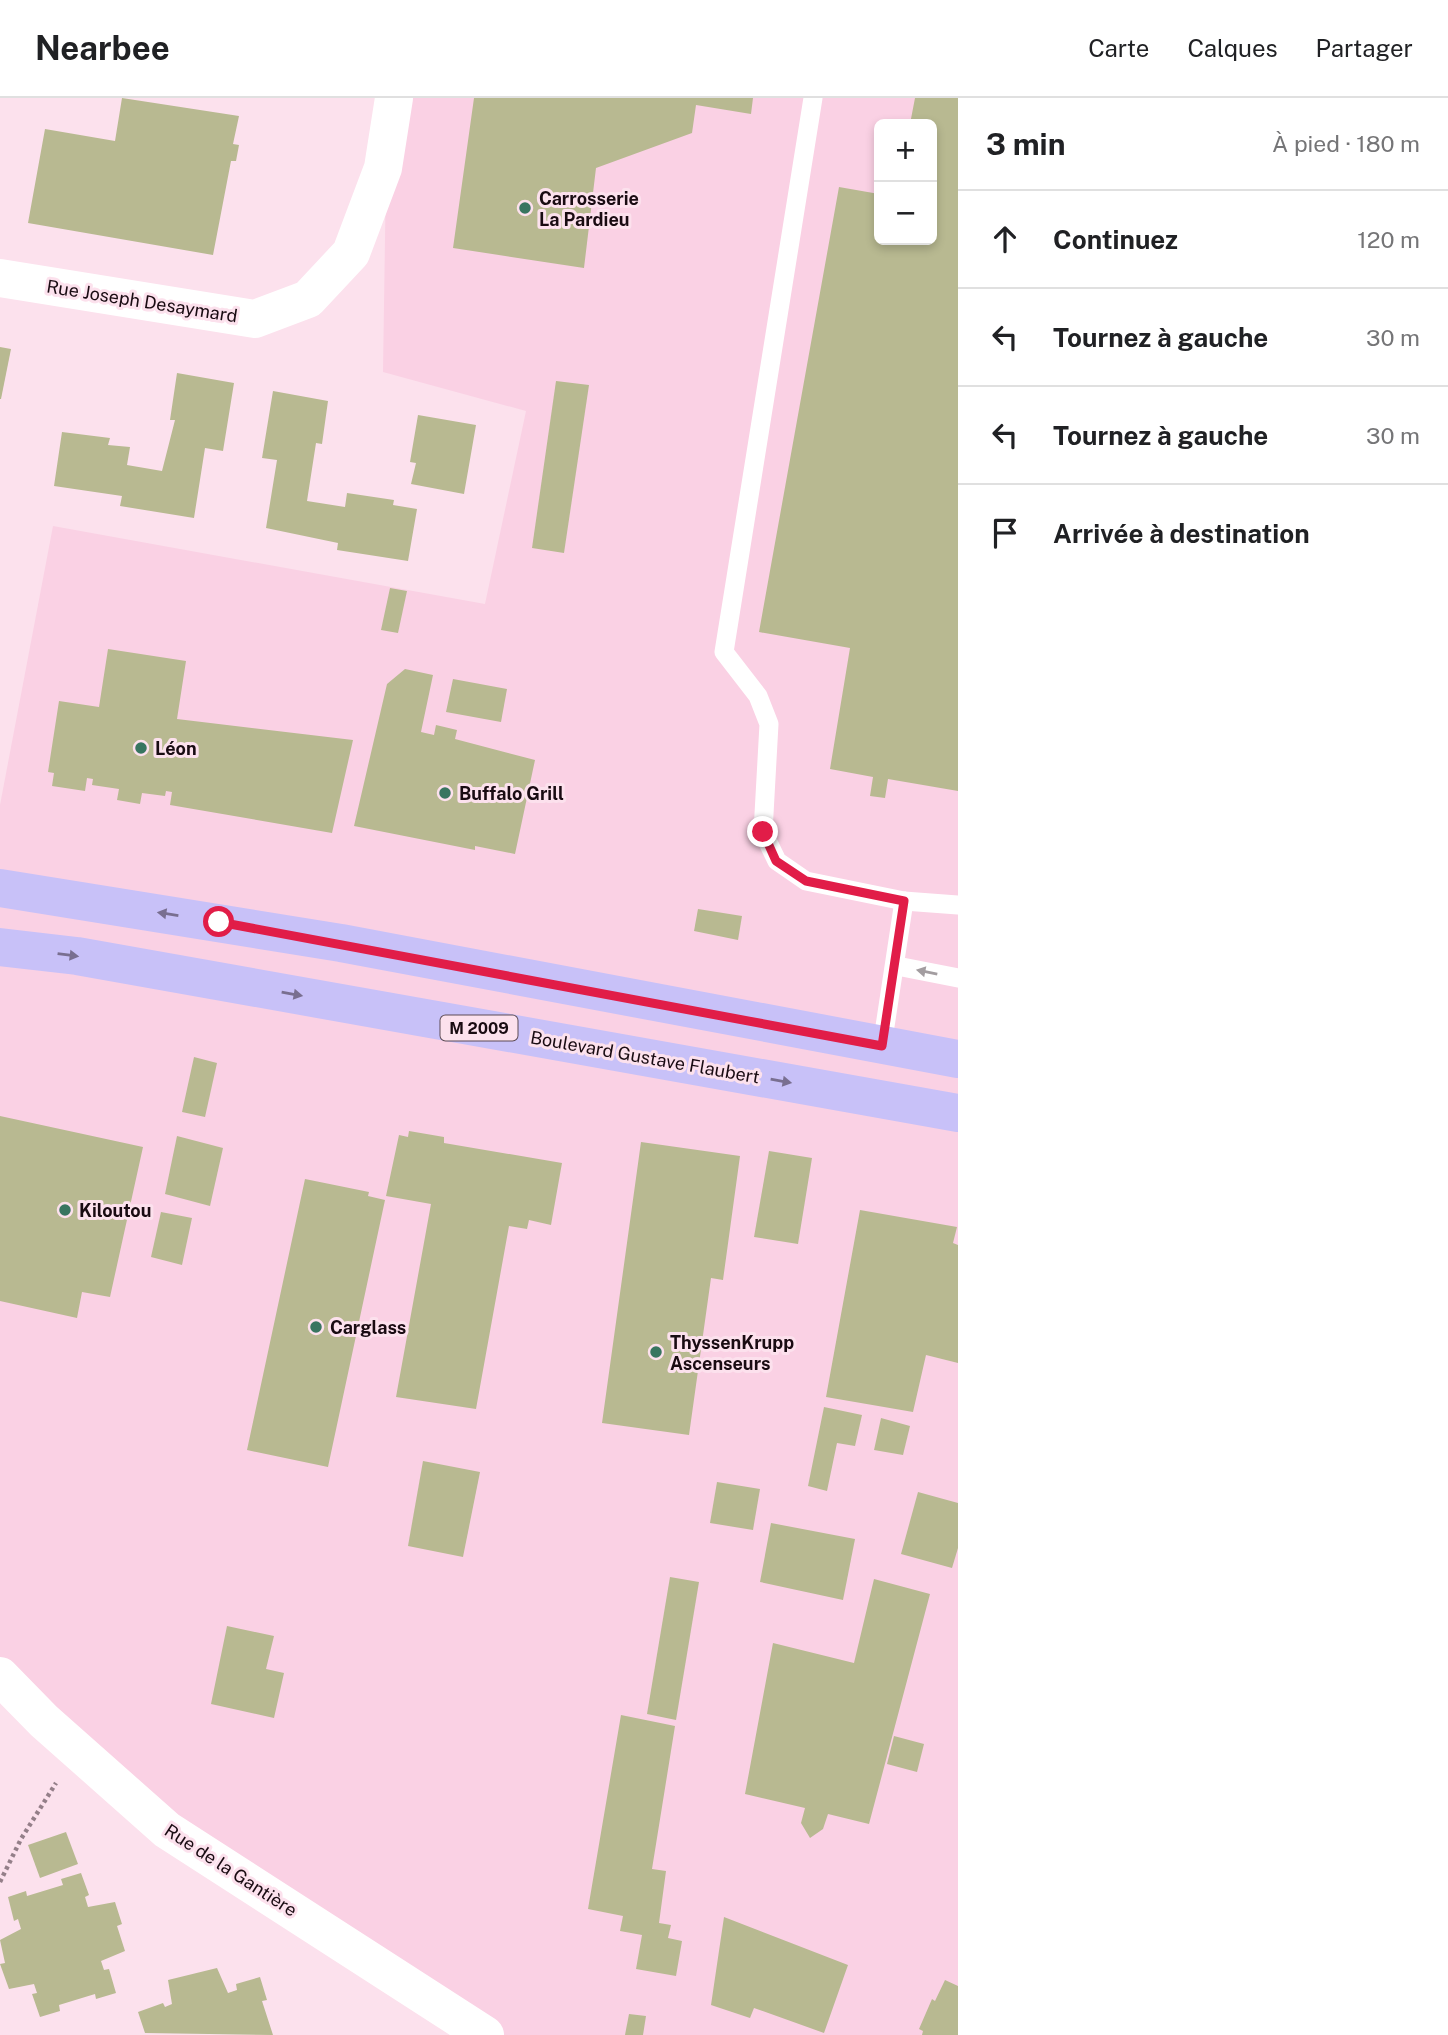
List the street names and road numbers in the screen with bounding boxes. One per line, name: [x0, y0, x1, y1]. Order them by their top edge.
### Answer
street label: Rue Joseph Desaymard: [45, 276, 239, 326]
road number: M 2009: [440, 1016, 518, 1040]
street label: Boulevard Gustave Flaubert: [529, 1026, 761, 1088]
street label: Rue de la Gantière: [161, 1819, 301, 1921]

